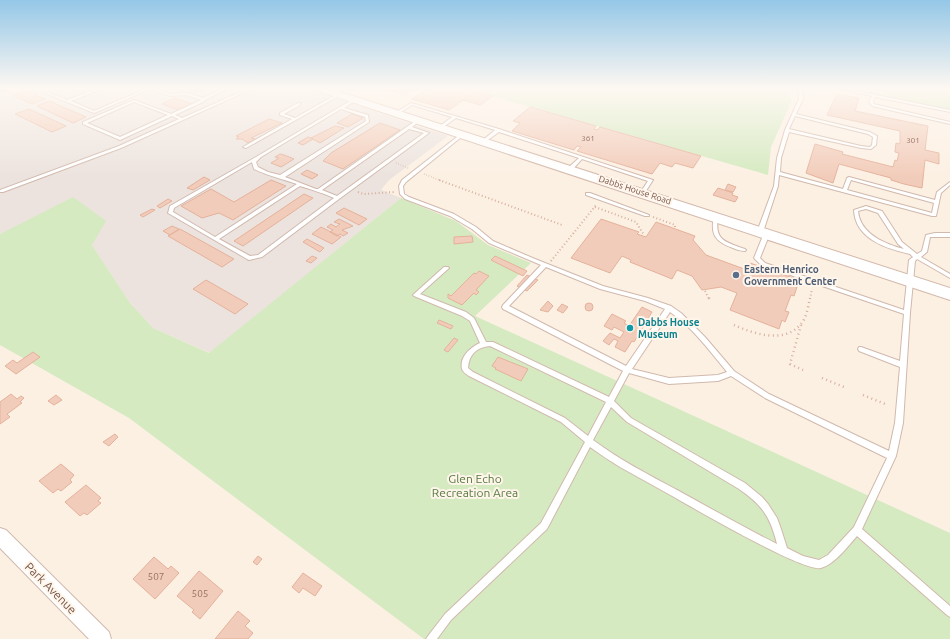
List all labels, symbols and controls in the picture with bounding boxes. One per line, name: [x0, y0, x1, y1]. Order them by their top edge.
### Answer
house number: 361: [581, 134, 595, 143]
house number: 301: [906, 136, 920, 145]
street label: Dabbs House Road: [597, 174, 673, 206]
place label: Eastern Henrico Government Center: [744, 264, 838, 287]
marker: Eastern Henrico Government Center: [731, 270, 741, 280]
place label: Dabbs House Museum: [638, 317, 700, 340]
marker: Dabbs House Museum: [625, 323, 635, 333]
park label: Glen Echo Recreation Area: [432, 472, 518, 499]
street label: Park Avenue: [23, 560, 79, 616]
house number: 507: [148, 571, 164, 582]
house number: 505: [192, 588, 208, 599]

